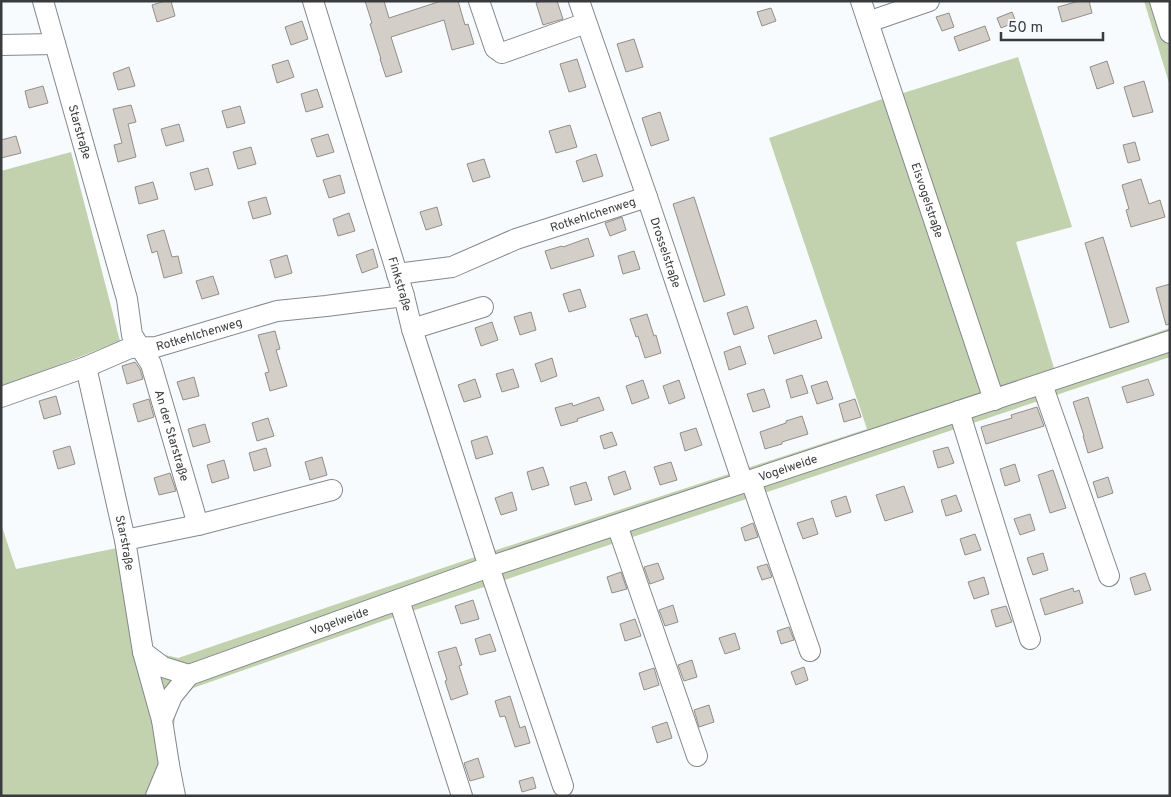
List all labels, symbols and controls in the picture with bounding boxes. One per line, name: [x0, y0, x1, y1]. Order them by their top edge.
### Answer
scale bar: [1001, 10, 1104, 42]
text: 50 m: [1008, 19, 1043, 38]
street label: Starstraße: [64, 103, 94, 161]
street label: Eisvogelstraße: [906, 161, 946, 240]
street label: Rotkehlchenweg: [548, 194, 638, 237]
street label: Drosselstraße: [645, 215, 684, 290]
street label: Finkstraße: [383, 255, 414, 313]
street label: Rotkehlchenweg: [154, 315, 244, 356]
street label: An der Starstraße: [150, 388, 192, 483]
street label: Vogelweide: [757, 452, 820, 486]
street label: Starstraße: [111, 514, 137, 572]
street label: Vogelweide: [308, 604, 371, 640]

